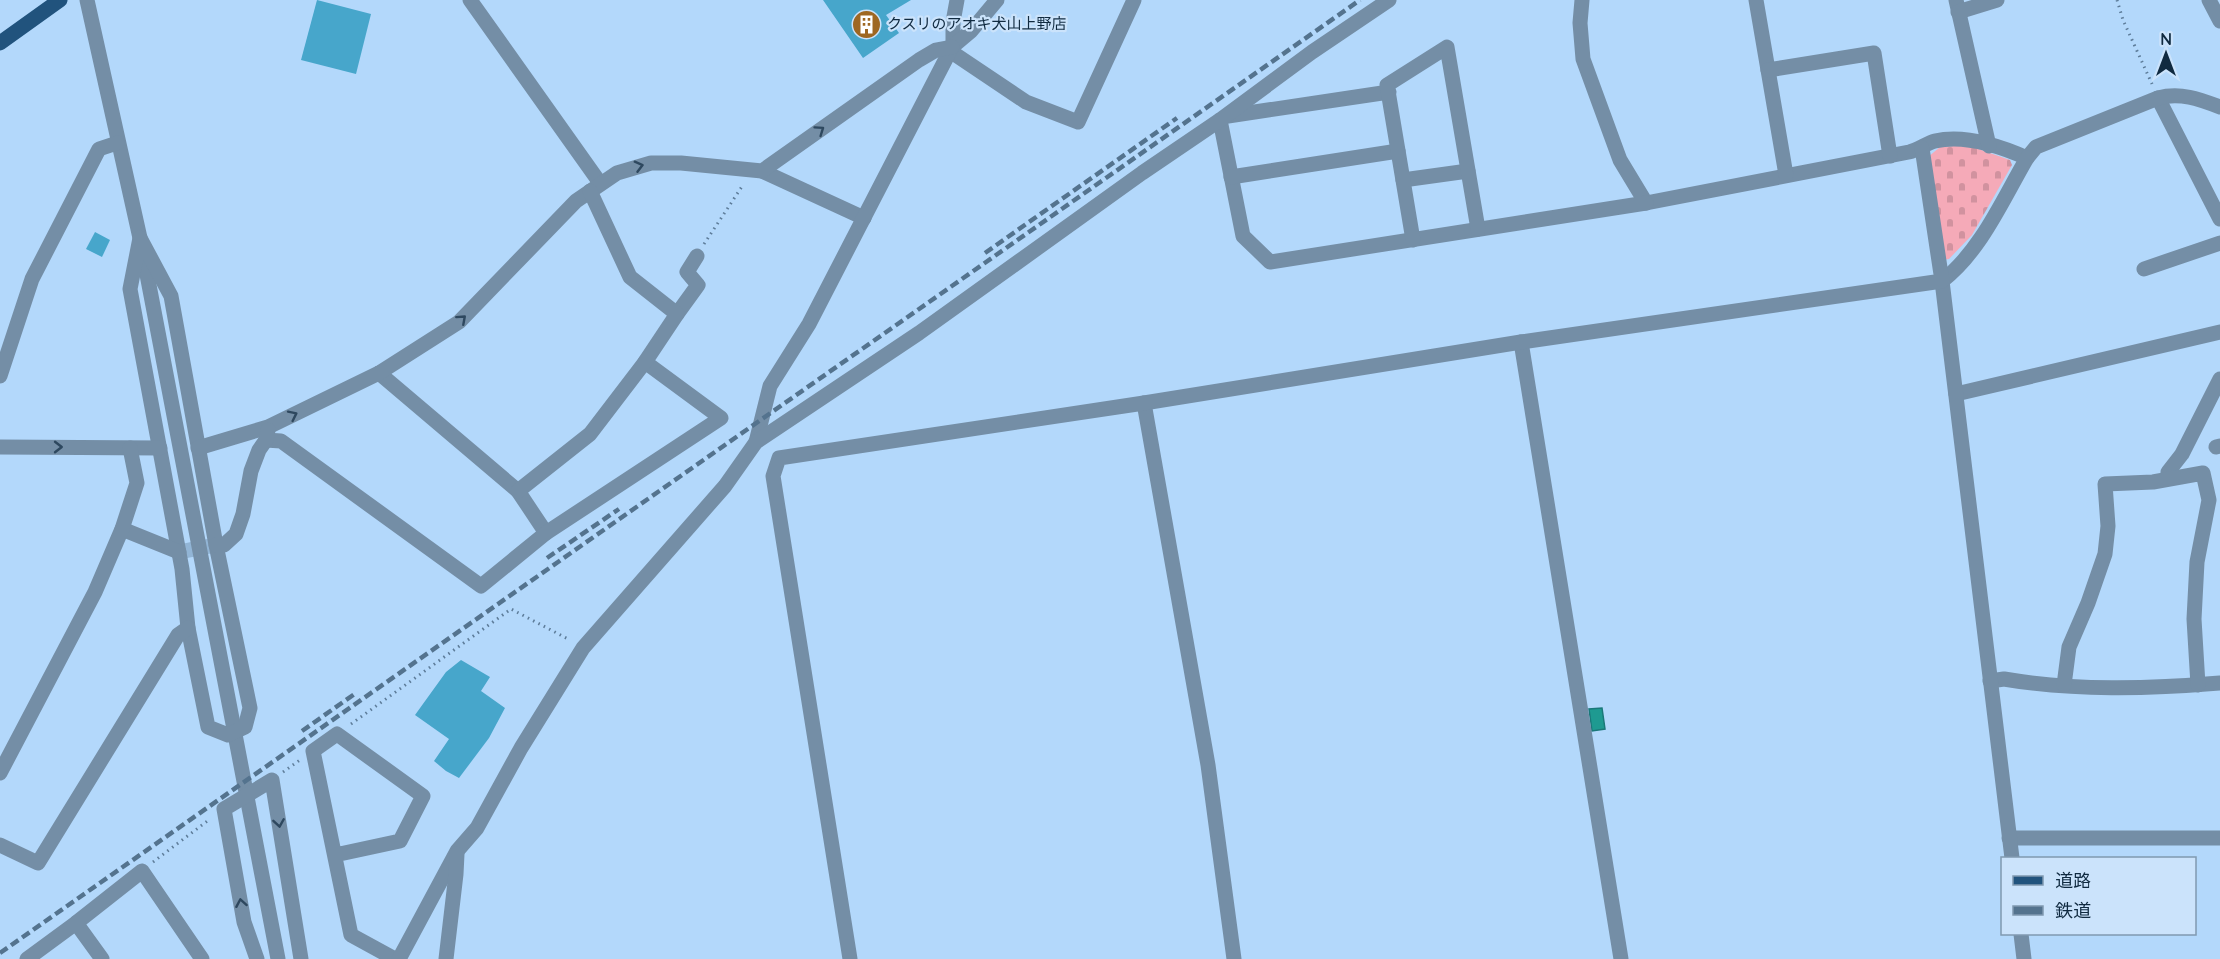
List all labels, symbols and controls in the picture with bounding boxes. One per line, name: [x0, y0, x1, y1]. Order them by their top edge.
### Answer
building icon: クスリのアオキ犬山上野店: [850, 8, 882, 40]
place label: クスリのアオキ犬山上野店: [887, 14, 1067, 33]
north arrow: [2136, 24, 2196, 84]
text: N: [2160, 29, 2172, 49]
one-way arrow: [814, 126, 825, 137]
one-way arrow: [633, 161, 644, 173]
one-way arrow: [455, 315, 465, 326]
one-way arrow: [286, 411, 297, 423]
one-way arrow: [54, 441, 63, 453]
one-way arrow: [272, 819, 284, 828]
legend: [2001, 857, 2196, 935]
text: 道路: [2055, 869, 2091, 892]
one-way arrow: [235, 898, 248, 908]
text: 鉄道: [2055, 899, 2091, 922]

